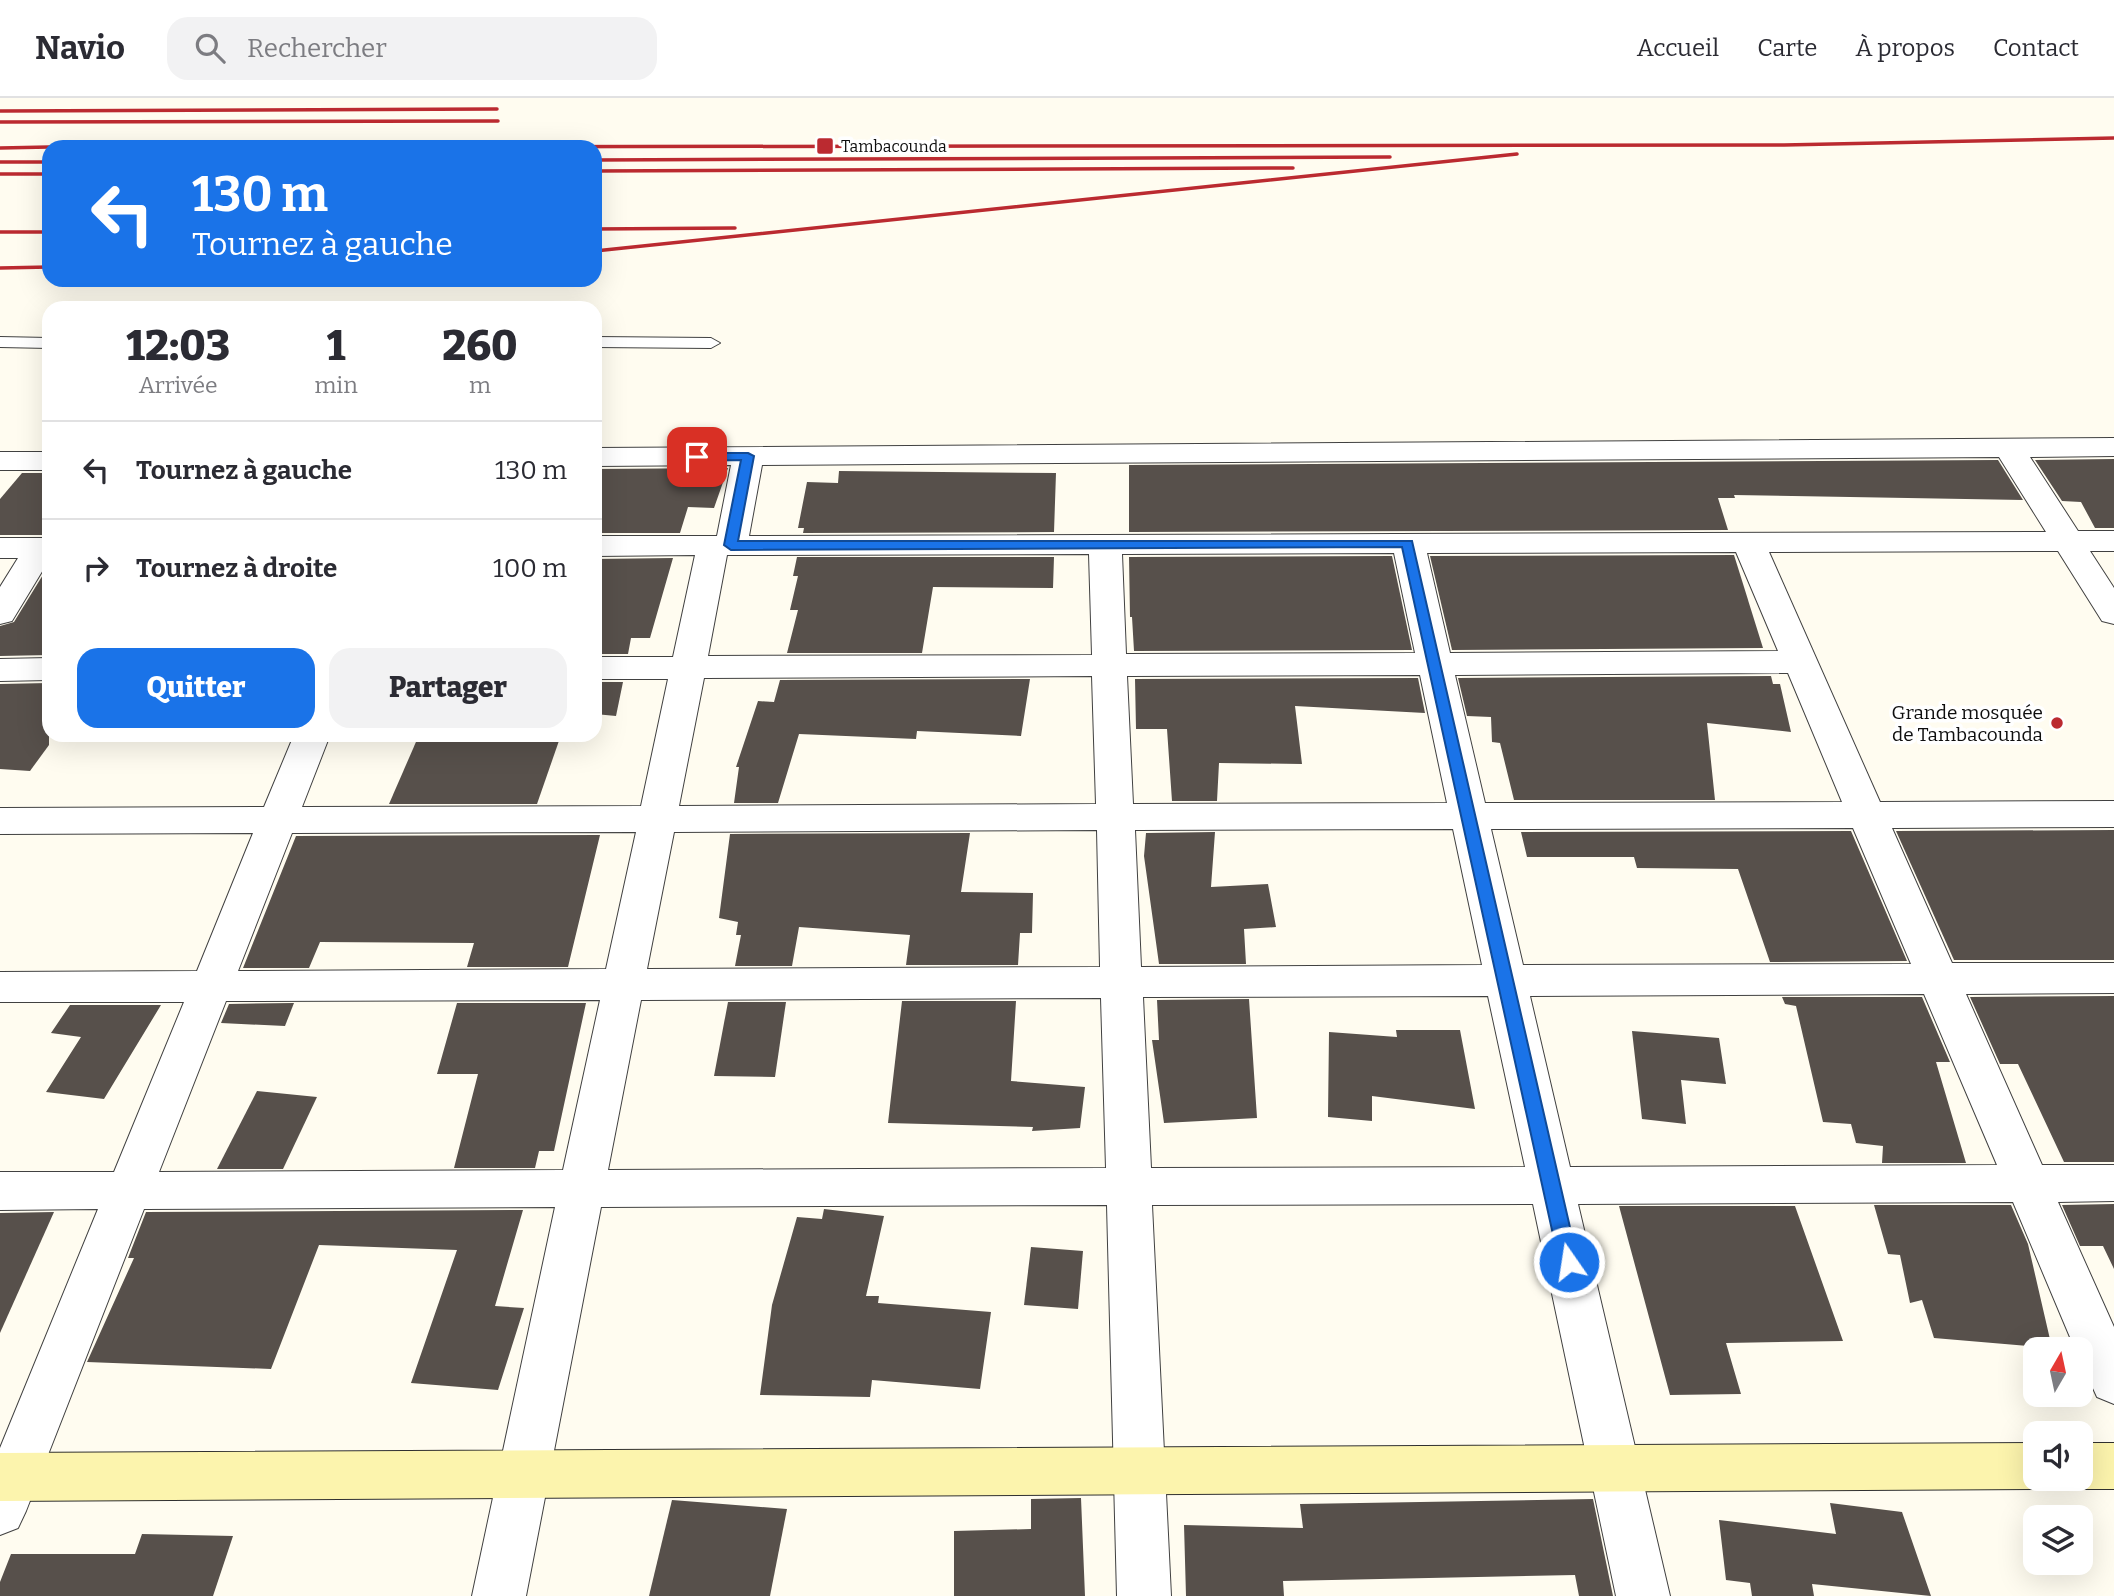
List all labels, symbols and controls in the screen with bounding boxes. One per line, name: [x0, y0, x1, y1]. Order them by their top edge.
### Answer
search box: [167, 17, 657, 80]
text: Navio: [35, 28, 125, 68]
icon: search: [191, 29, 229, 67]
text: Rechercher: [247, 33, 387, 64]
text: Accueil: [1637, 34, 1719, 62]
text: Carte: [1757, 34, 1817, 62]
text: À propos: [1855, 34, 1955, 62]
text: Contact: [1993, 34, 2079, 62]
marker: Tambacounda: [815, 136, 835, 156]
place label: Tambacounda: [841, 137, 947, 156]
text: 130 m: [192, 165, 328, 224]
icon: left: [77, 168, 168, 259]
text: Tournez à gauche: [192, 225, 453, 263]
text: 12:03: [126, 321, 230, 371]
text: 1: [327, 321, 345, 371]
text: 260: [442, 321, 518, 371]
text: Arrivée: [139, 371, 218, 399]
text: min: [314, 371, 358, 399]
text: m: [469, 371, 491, 399]
pin: [667, 427, 727, 487]
icon: arrive: [678, 438, 716, 476]
icon: left: [77, 451, 115, 489]
text: Tournez à gauche: [136, 455, 352, 486]
text: 130 m: [495, 455, 567, 486]
icon: right: [77, 549, 115, 587]
text: Tournez à droite: [136, 553, 337, 584]
text: 100 m: [493, 553, 567, 584]
button: Quitter: [77, 648, 315, 728]
button: Partager: [329, 648, 567, 728]
place label: Grande mosquée de Tambacounda: [1892, 701, 2044, 746]
marker: Grande mosquée de Tambacounda: [2049, 715, 2065, 731]
position arrow: [1532, 1225, 1606, 1299]
north arrow: [2023, 1337, 2093, 1407]
map controls: [2023, 1337, 2093, 1575]
button: sound: [2023, 1421, 2093, 1491]
button: layers: [2023, 1505, 2093, 1575]

